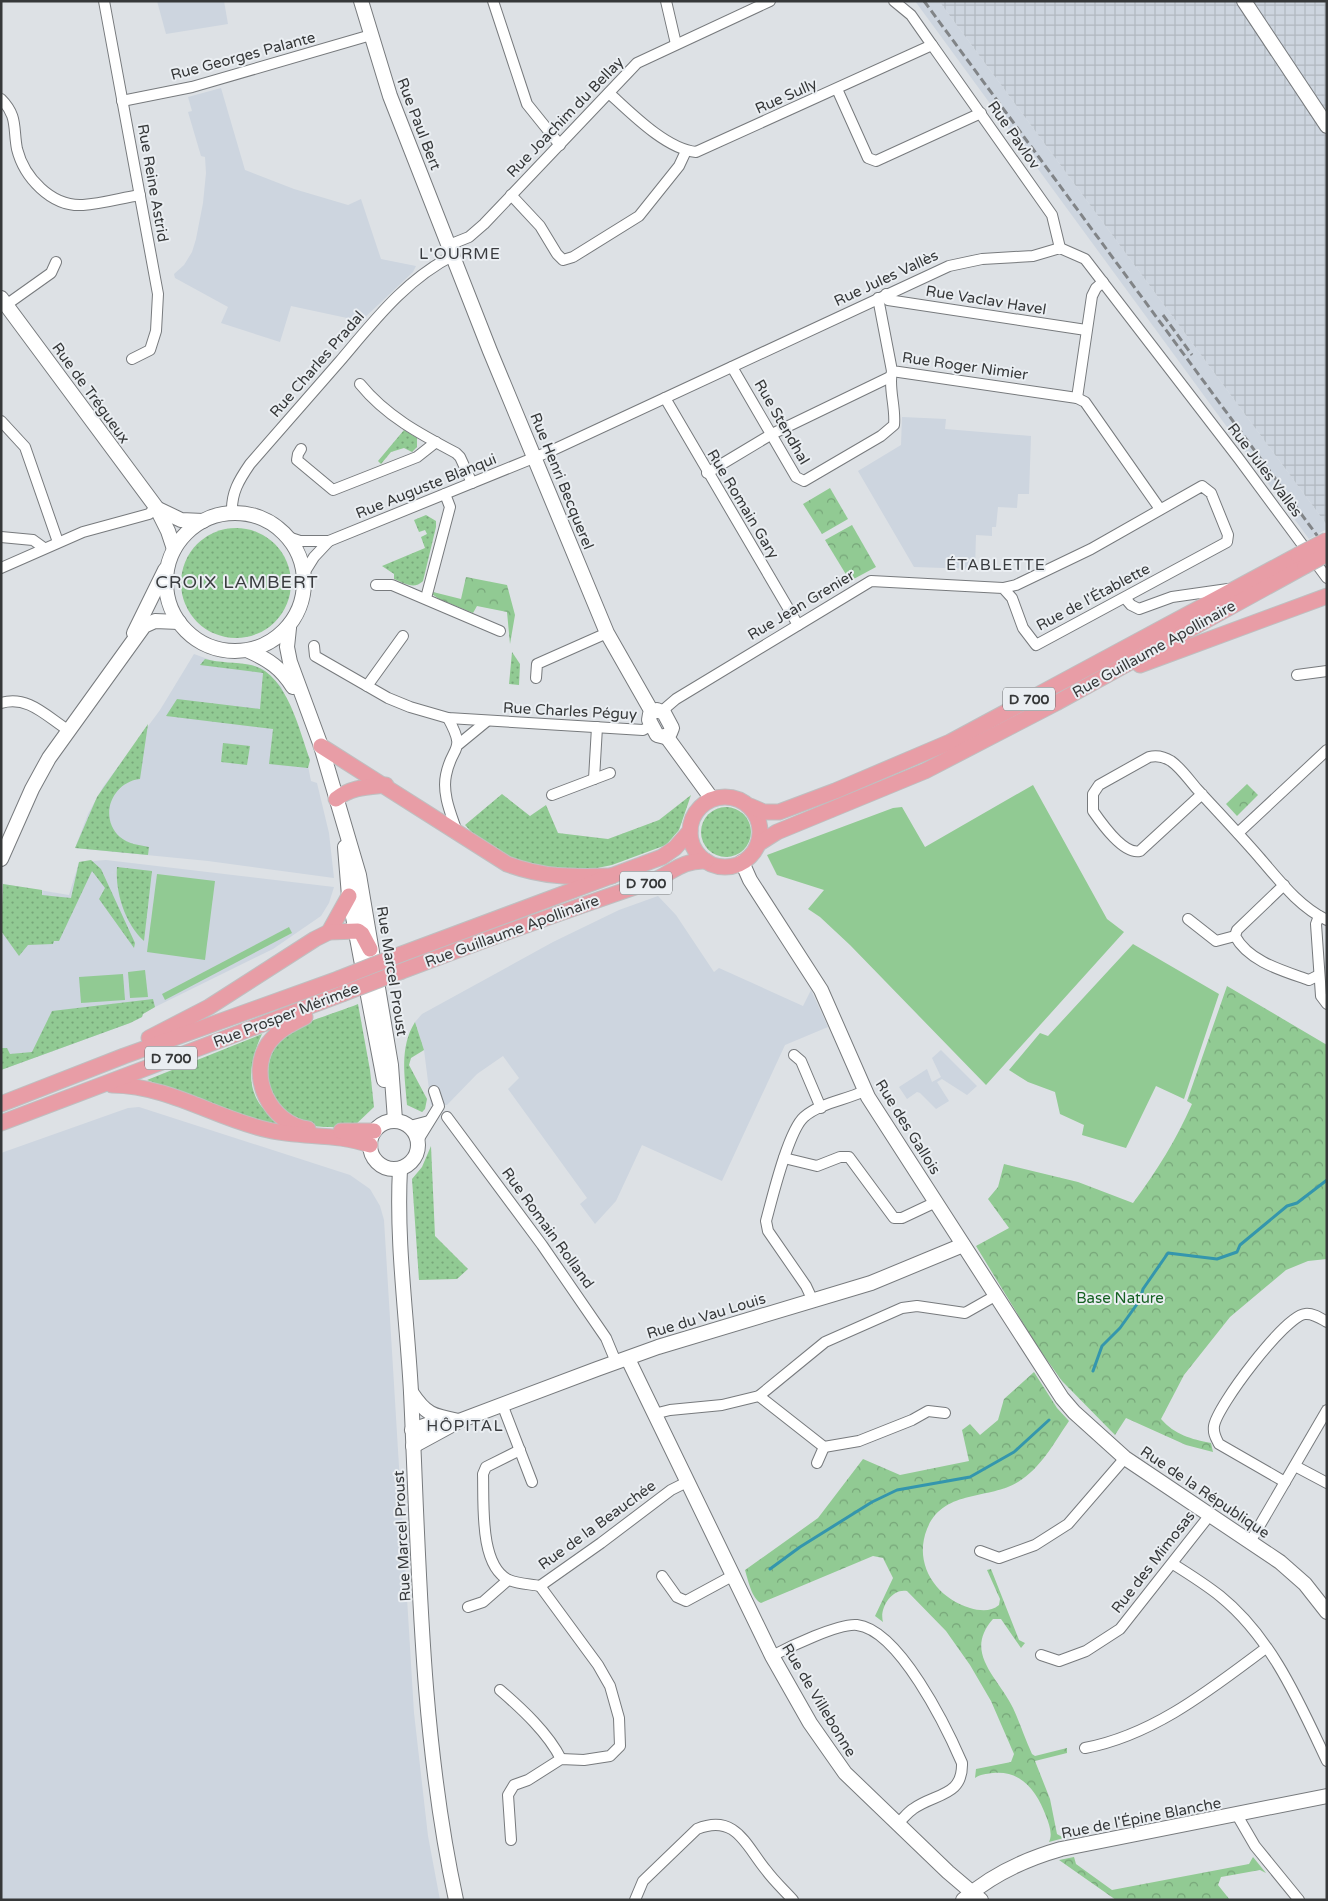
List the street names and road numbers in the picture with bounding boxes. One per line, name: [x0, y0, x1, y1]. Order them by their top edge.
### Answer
street label: Rue Georges Palante: [169, 28, 317, 84]
street label: Rue Joachim du Bellay: [503, 53, 627, 181]
street label: Rue Sully: [752, 74, 820, 118]
street label: Rue Paul Bert: [393, 75, 445, 173]
street label: Rue Pavlov: [984, 98, 1044, 172]
street label: Rue Reine Astrid: [134, 123, 172, 243]
street label: Rue Jules Vallès: [831, 246, 941, 310]
street label: Rue Vaclav Havel: [924, 282, 1048, 318]
street label: Rue Charles Pradal: [266, 307, 368, 421]
street label: Rue de Trégueux: [48, 339, 134, 447]
street label: Rue Roger Nimier: [901, 348, 1029, 384]
street label: Rue Stendhal: [750, 376, 814, 468]
street label: Rue Henri Becquerel: [526, 410, 598, 552]
street label: Rue Jules Vallès: [1224, 420, 1306, 520]
street label: Rue Romain Gary: [703, 446, 783, 562]
street label: Rue Auguste Blanqui: [353, 450, 499, 522]
street label: Rue de l'Établette: [1033, 559, 1153, 635]
street label: Rue Jean Grenier: [744, 566, 858, 644]
street label: Rue Guillaume Apollinaire: [1069, 597, 1239, 701]
road number: D 700: [1003, 688, 1055, 711]
street label: Rue Charles Péguy: [502, 698, 638, 724]
road number: D 700: [620, 871, 672, 894]
street label: Rue Guillaume Apollinaire: [423, 891, 601, 971]
street label: Rue Marcel Proust: [373, 905, 411, 1038]
street label: Rue Prosper Mérimée: [211, 979, 361, 1051]
road number: D 700: [145, 1046, 197, 1070]
street label: Rue des Gallois: [872, 1076, 944, 1178]
street label: Rue Romain Rolland: [498, 1164, 598, 1292]
street label: Rue du Vau Louis: [644, 1289, 768, 1343]
street label: Rue de la République: [1137, 1442, 1273, 1542]
street label: Rue Marcel Proust: [390, 1470, 414, 1602]
street label: Rue de la Beauchée: [535, 1476, 659, 1574]
street label: Rue des Mimosas: [1107, 1507, 1199, 1617]
street label: Rue de Villebonne: [778, 1640, 860, 1760]
street label: Rue de l'Épine Blanche: [1060, 1794, 1222, 1842]

